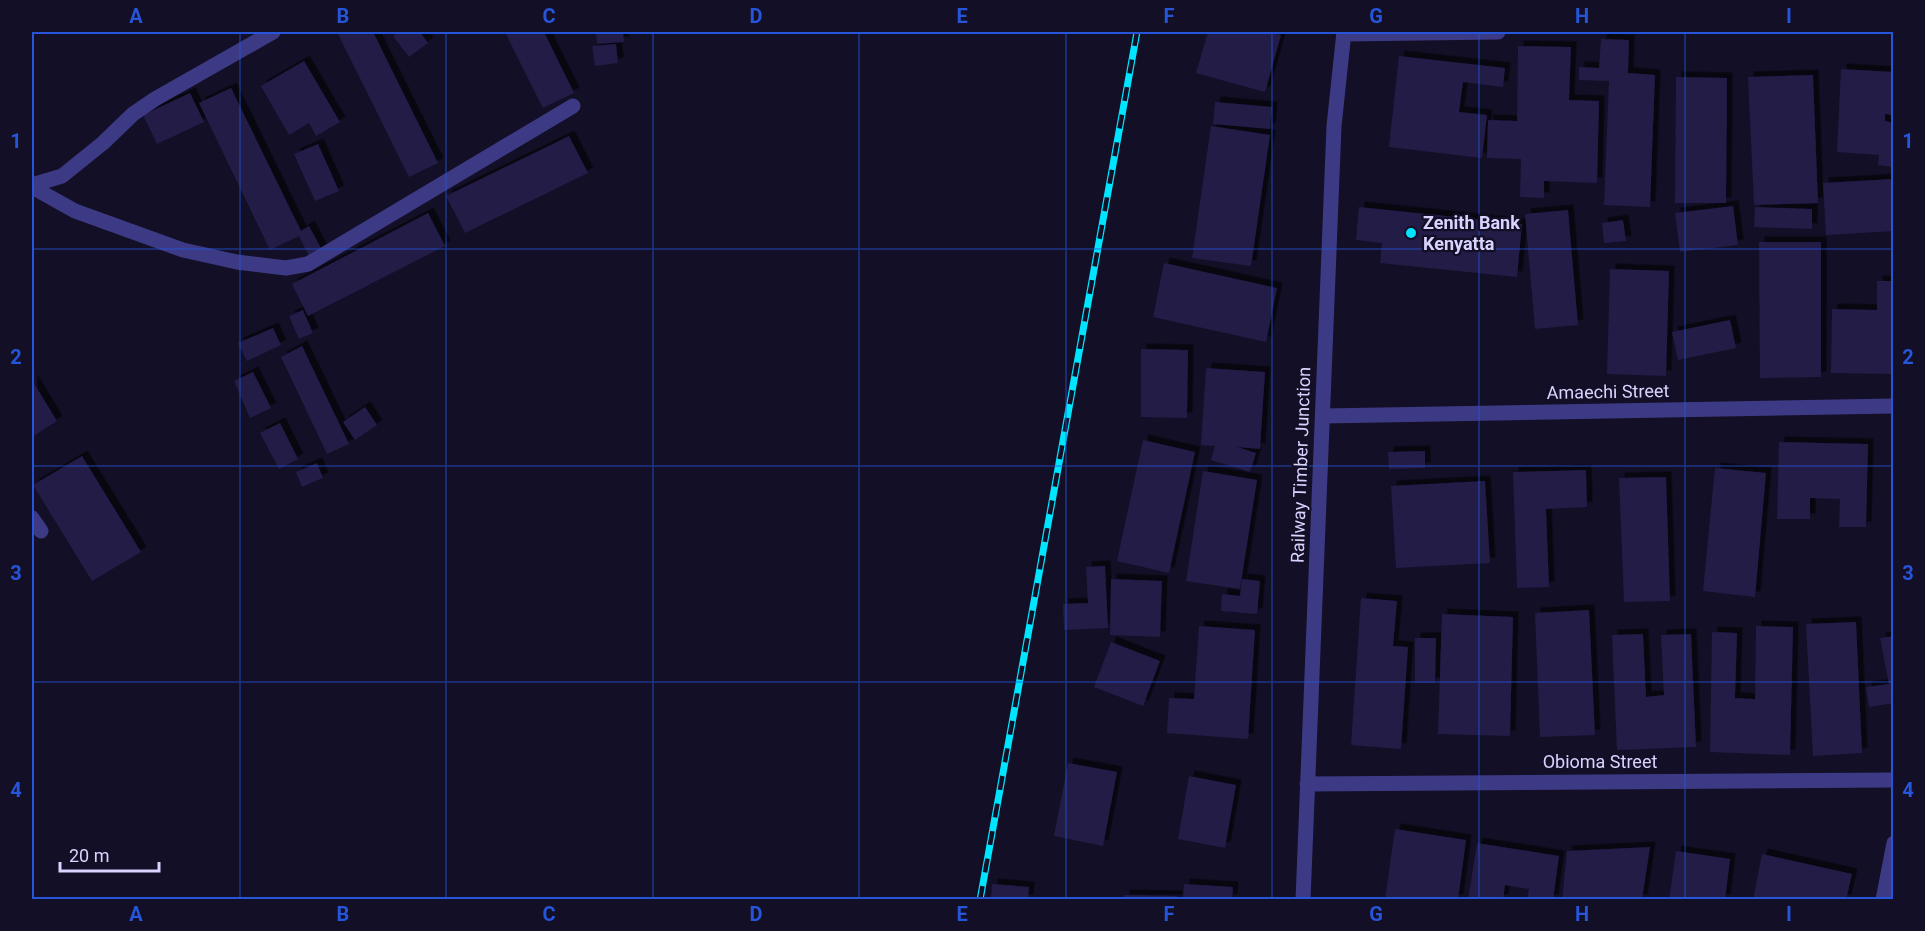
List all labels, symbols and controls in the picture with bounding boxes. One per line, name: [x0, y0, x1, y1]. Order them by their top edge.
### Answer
text: A: [129, 4, 143, 28]
text: B: [337, 4, 349, 28]
text: C: [542, 4, 556, 28]
text: D: [750, 4, 763, 28]
text: E: [956, 4, 968, 28]
text: F: [1164, 4, 1175, 28]
text: G: [1369, 4, 1383, 28]
text: H: [1575, 4, 1589, 28]
text: I: [1786, 4, 1792, 28]
text: 1: [10, 129, 22, 153]
text: 1: [1902, 129, 1914, 153]
place label: Zenith Bank Kenyatta: [1423, 212, 1520, 254]
marker: Zenith Bank Kenyatta: [1404, 226, 1418, 240]
text: 2: [10, 345, 22, 369]
text: 2: [1902, 345, 1914, 369]
street label: Railway Timber Junction: [1287, 367, 1314, 563]
street label: Amaechi Street: [1547, 380, 1670, 403]
text: 3: [10, 561, 22, 585]
text: 3: [1902, 561, 1914, 585]
street label: Obioma Street: [1543, 751, 1657, 772]
text: 4: [10, 778, 22, 802]
text: 4: [1902, 778, 1914, 802]
scale bar: [60, 835, 159, 873]
text: 20 m: [69, 845, 109, 866]
text: A: [129, 902, 143, 926]
text: B: [337, 902, 349, 926]
text: C: [542, 902, 556, 926]
text: D: [750, 902, 763, 926]
text: E: [956, 902, 968, 926]
text: F: [1164, 902, 1175, 926]
text: G: [1369, 902, 1383, 926]
text: H: [1575, 902, 1589, 926]
text: I: [1786, 902, 1792, 926]

